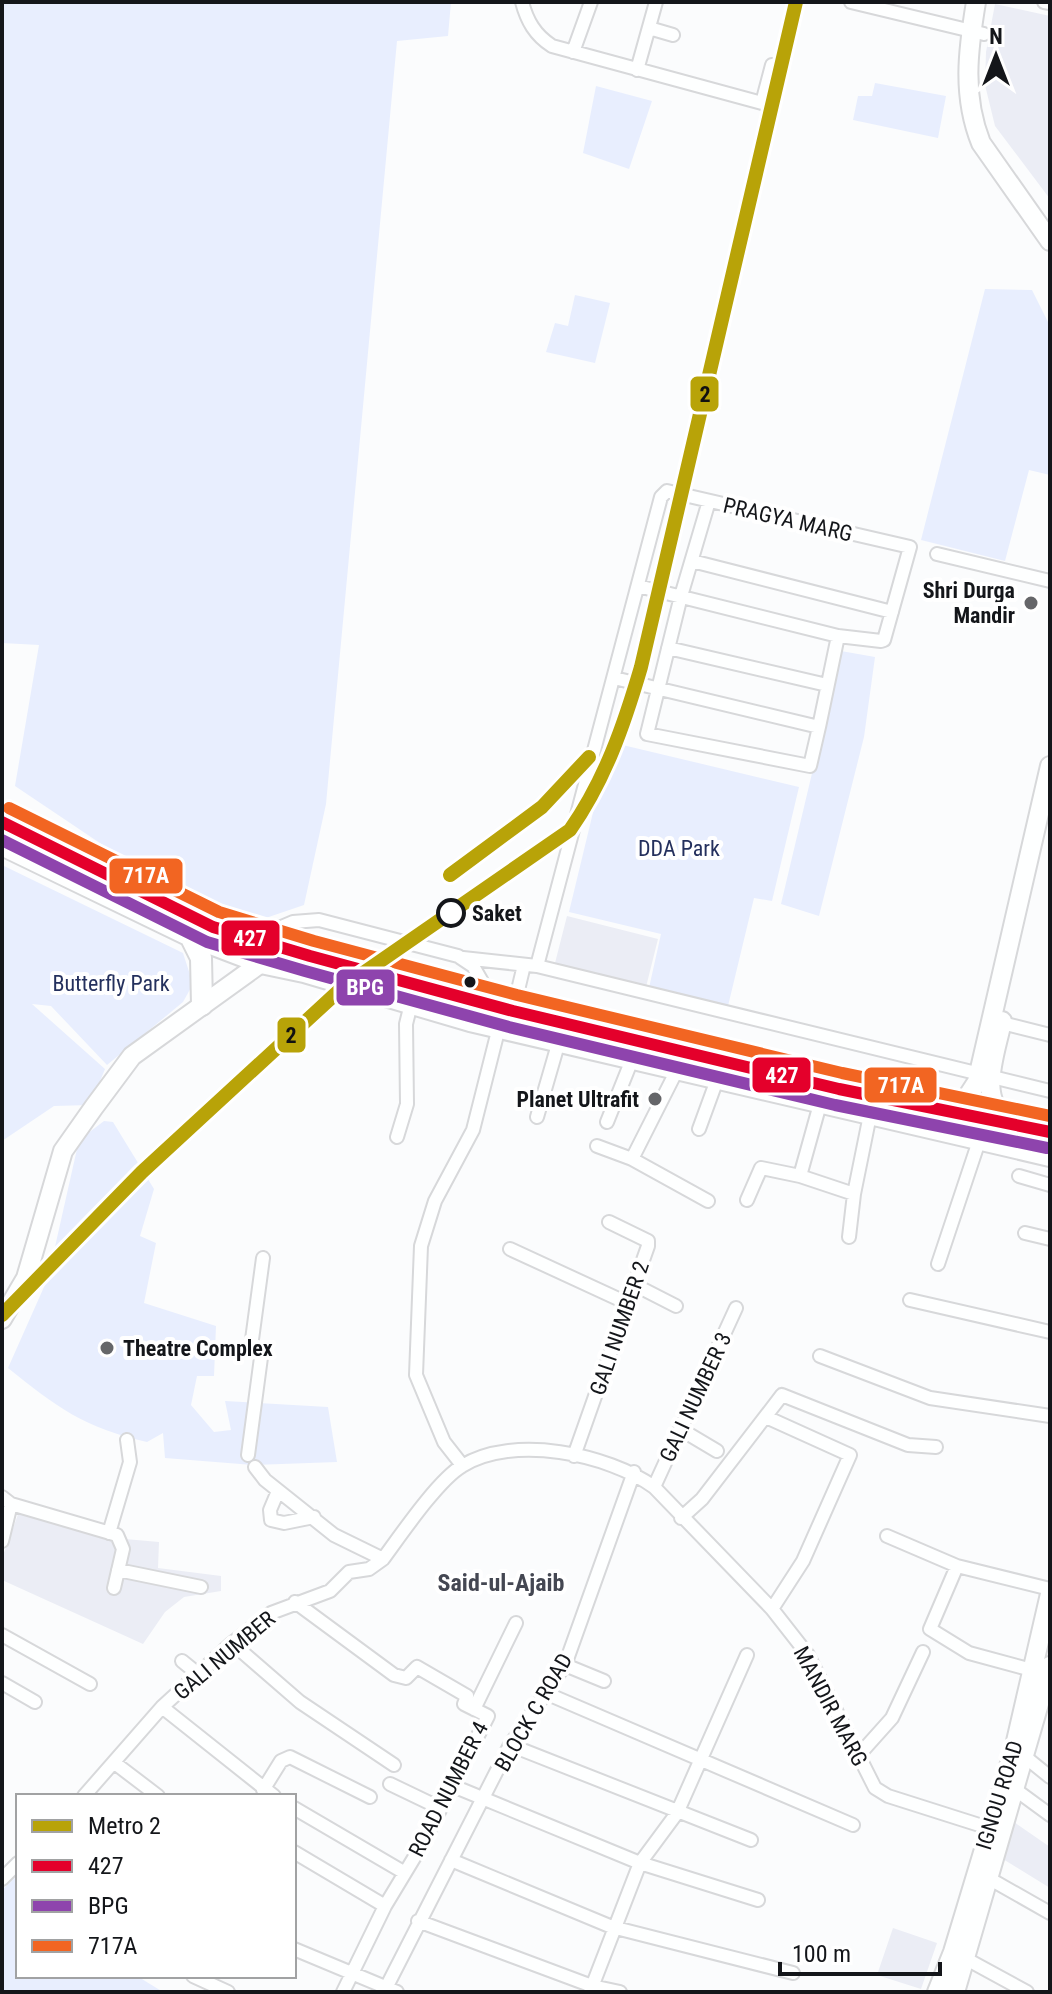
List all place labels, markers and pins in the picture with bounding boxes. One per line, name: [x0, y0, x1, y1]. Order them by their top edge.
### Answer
place label: Shri Durga Mandir: [923, 578, 1015, 628]
marker: Shri Durga Mandir: [1022, 594, 1040, 612]
marker: Saket: [437, 899, 465, 927]
place label: Saket: [472, 901, 522, 926]
unlabelled marker: [462, 974, 478, 990]
place label: Planet Ultrafit: [517, 1087, 639, 1112]
marker: Planet Ultrafit: [646, 1090, 664, 1108]
place label: Theatre Complex: [123, 1336, 273, 1361]
marker: Theatre Complex: [98, 1339, 116, 1357]

